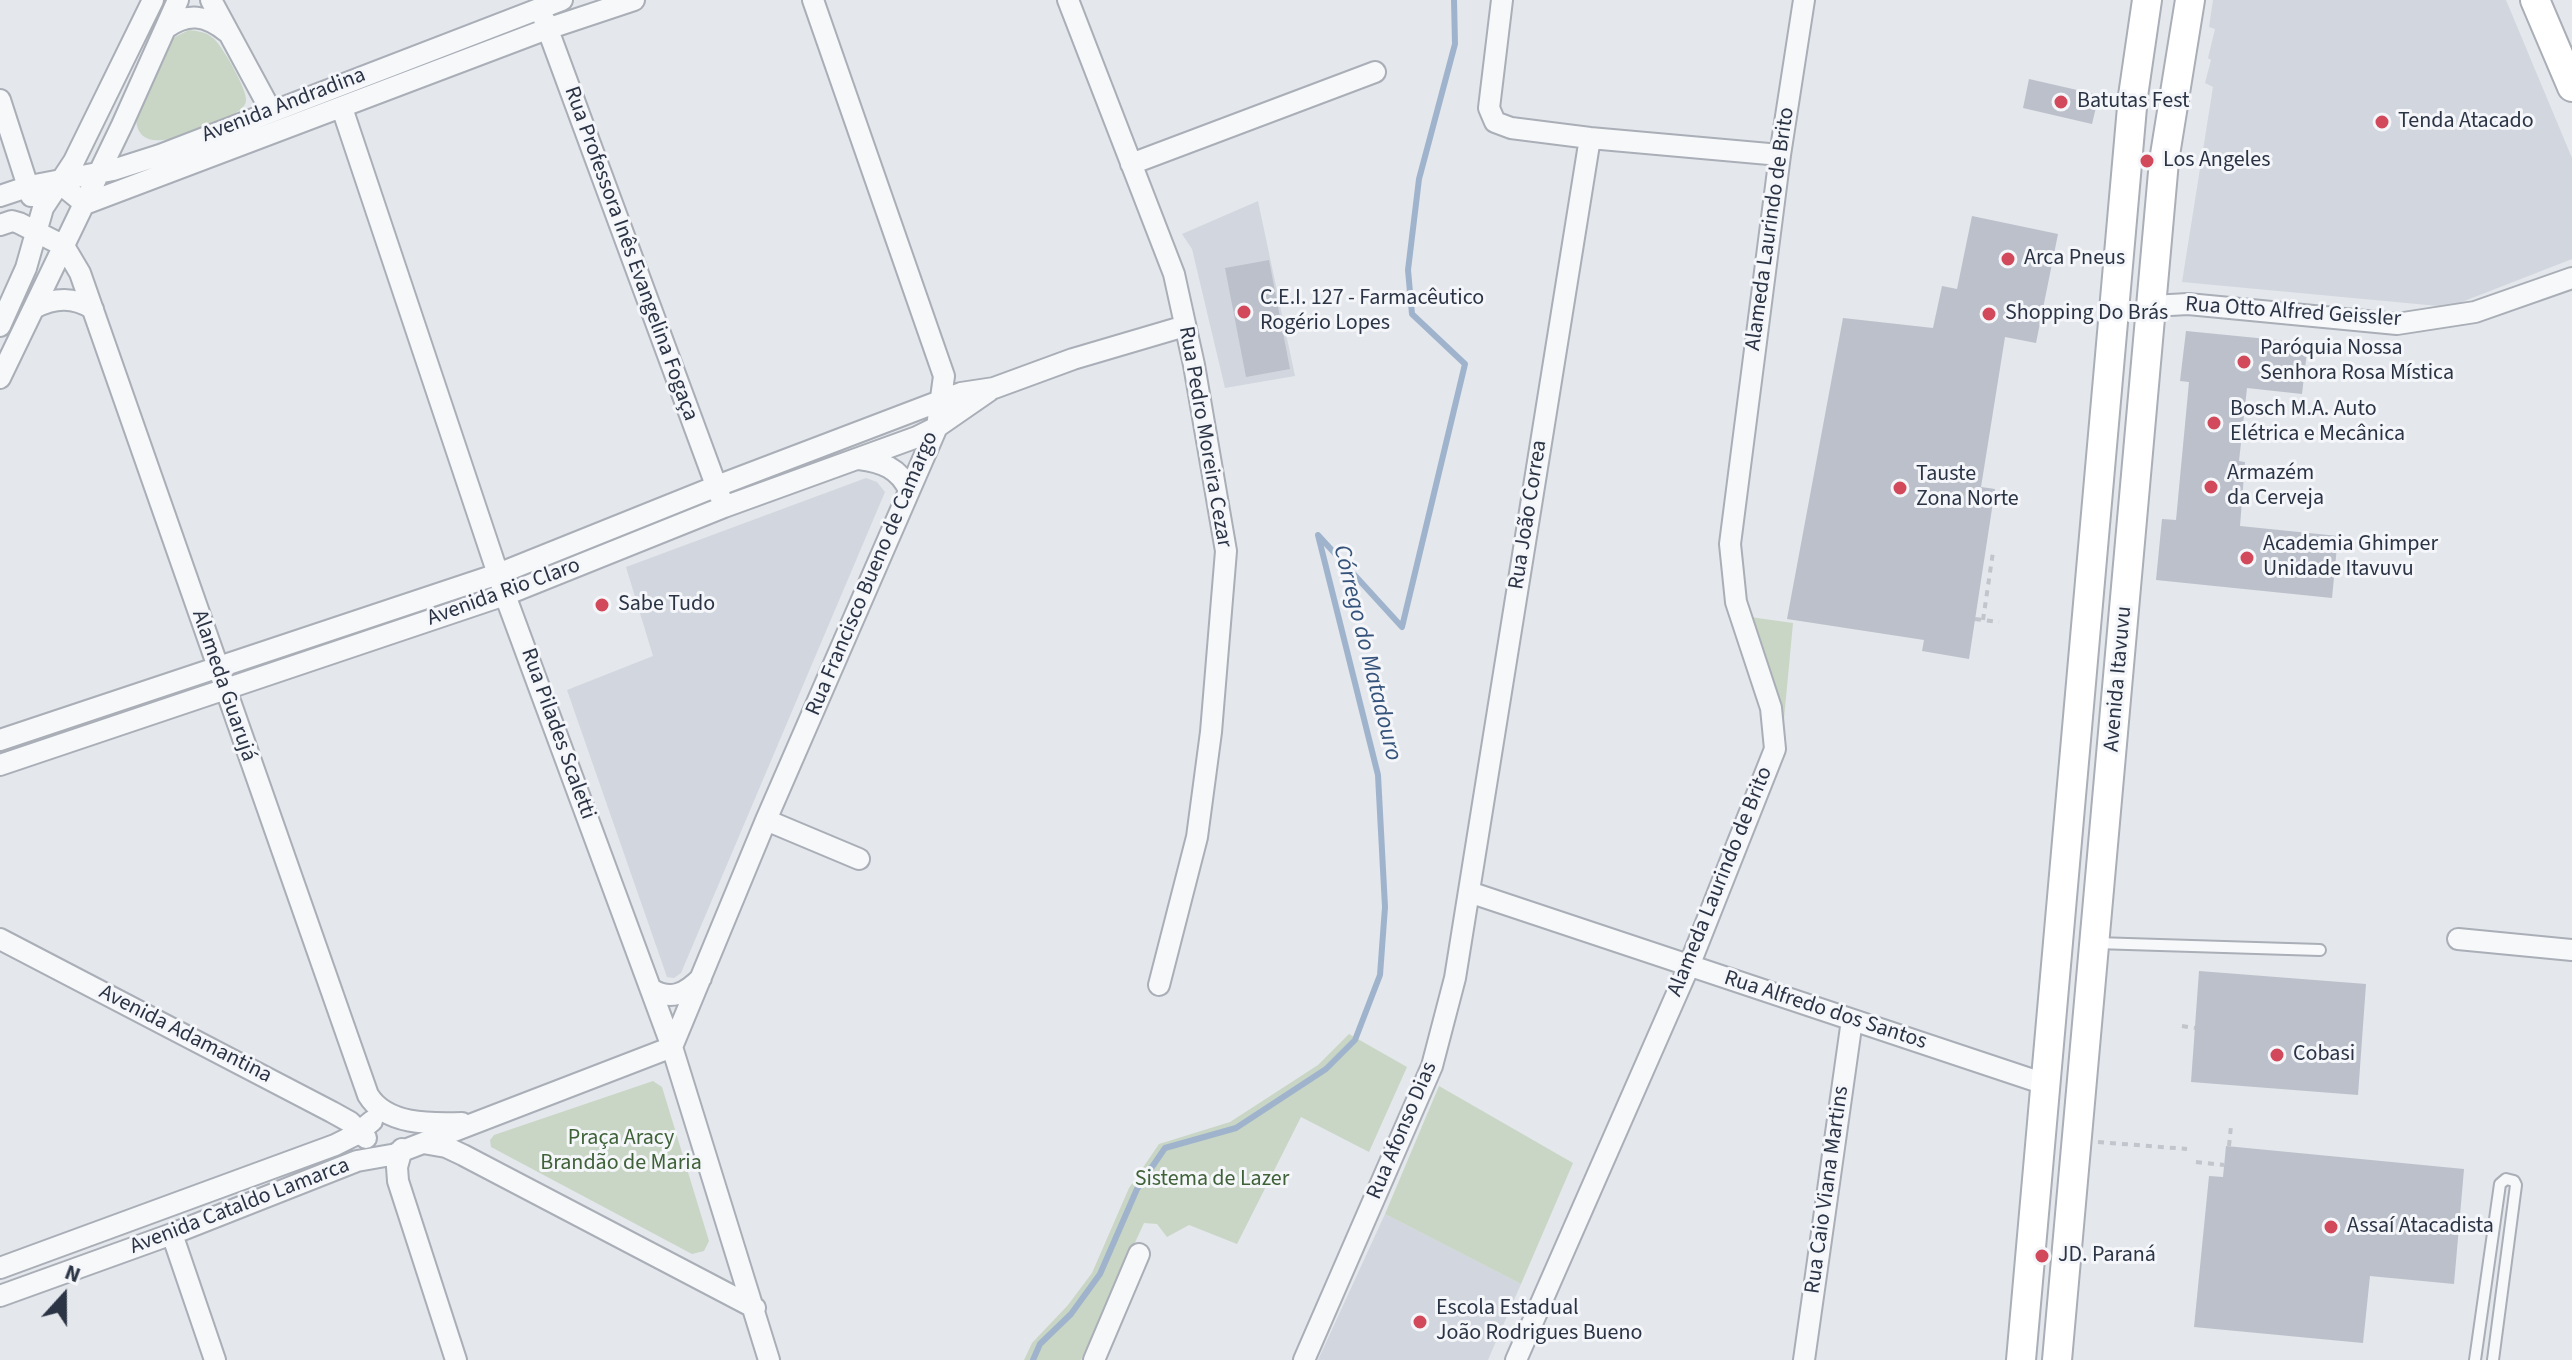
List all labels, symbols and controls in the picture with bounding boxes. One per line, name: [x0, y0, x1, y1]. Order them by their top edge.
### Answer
street label: Avenida Andradina: [198, 63, 370, 149]
street label: Rua Professora Inês Evangelina Fogaça: [557, 83, 703, 425]
place label: Batutas Fest: [2077, 89, 2189, 115]
marker: Batutas Fest: [2052, 93, 2070, 111]
street label: Alameda Laurindo de Brito: [1741, 106, 1801, 352]
place label: Tenda Atacado: [2398, 109, 2534, 135]
marker: Tenda Atacado: [2373, 113, 2391, 131]
place label: Los Angeles: [2163, 148, 2270, 174]
marker: Los Angeles: [2138, 152, 2156, 170]
place label: Arca Pneus: [2024, 246, 2125, 272]
marker: Arca Pneus: [1999, 250, 2017, 268]
place label: C.E.I. 127 - Farmacêutico Rogério Lopes: [1260, 286, 1484, 338]
street label: Rua Otto Alfred Geissler: [2184, 292, 2402, 334]
place label: Shopping Do Brás: [2005, 301, 2168, 327]
marker: C.E.I. 127 - Farmacêutico Rogério Lopes: [1235, 303, 1253, 321]
marker: Shopping Do Brás: [1980, 305, 1998, 323]
street label: Rua Pedro Moreira Cezar: [1172, 324, 1236, 550]
place label: Paróquia Nossa Senhora Rosa Mística: [2260, 336, 2454, 388]
marker: Paróquia Nossa Senhora Rosa Mística: [2235, 353, 2253, 371]
place label: Bosch M.A. Auto Elétrica e Mecânica: [2230, 397, 2405, 448]
marker: Bosch M.A. Auto Elétrica e Mecânica: [2205, 414, 2223, 432]
street label: Rua Francisco Bueno de Camargo: [801, 428, 945, 720]
street label: Rua João Correa: [1504, 438, 1554, 592]
place label: Armazém da Cerveja: [2227, 461, 2324, 512]
place label: Tauste Zona Norte: [1916, 462, 2019, 514]
marker: Armazém da Cerveja: [2202, 478, 2220, 496]
marker: Tauste Zona Norte: [1891, 479, 1909, 497]
place label: Academia Ghimper Unidade Itavuvu: [2263, 532, 2438, 584]
water label: Córrego do Matadouro: [1325, 542, 1407, 764]
marker: Academia Ghimper Unidade Itavuvu: [2238, 549, 2256, 567]
street label: Avenida Rio Claro: [424, 553, 584, 633]
place label: Sabe Tudo: [618, 592, 715, 618]
marker: Sabe Tudo: [593, 596, 611, 614]
street label: Avenida Itavuvu: [2099, 605, 2139, 753]
street label: Alameda Guarujá: [185, 607, 261, 765]
street label: Rua Pilades Scaletti: [514, 645, 600, 823]
street label: Alameda Laurindo de Brito: [1663, 763, 1779, 1001]
street label: Rua Alfredo dos Santos: [1720, 966, 1930, 1056]
street label: Avenida Adamantina: [94, 980, 276, 1090]
place label: Cobasi: [2293, 1042, 2355, 1068]
marker: Cobasi: [2268, 1046, 2286, 1064]
street label: Rua Afonso Dias: [1362, 1058, 1444, 1204]
street label: Rua Caio Viana Martins: [1800, 1084, 1856, 1296]
park label: Praça Aracy Brandão de Maria: [540, 1126, 702, 1178]
street label: Avenida Cataldo Lamarca: [127, 1153, 353, 1261]
park label: Sistema de Lazer: [1135, 1167, 1289, 1193]
place label: Assaí Atacadista: [2347, 1214, 2494, 1240]
marker: Assaí Atacadista: [2322, 1218, 2340, 1236]
place label: JD. Paraná: [2058, 1243, 2156, 1269]
marker: JD. Paraná: [2033, 1247, 2051, 1265]
north arrow: [24, 1256, 104, 1336]
text: N: [60, 1256, 85, 1291]
place label: Escola Estadual João Rodrigues Bueno: [1436, 1296, 1642, 1348]
marker: Escola Estadual João Rodrigues Bueno: [1411, 1313, 1429, 1331]

